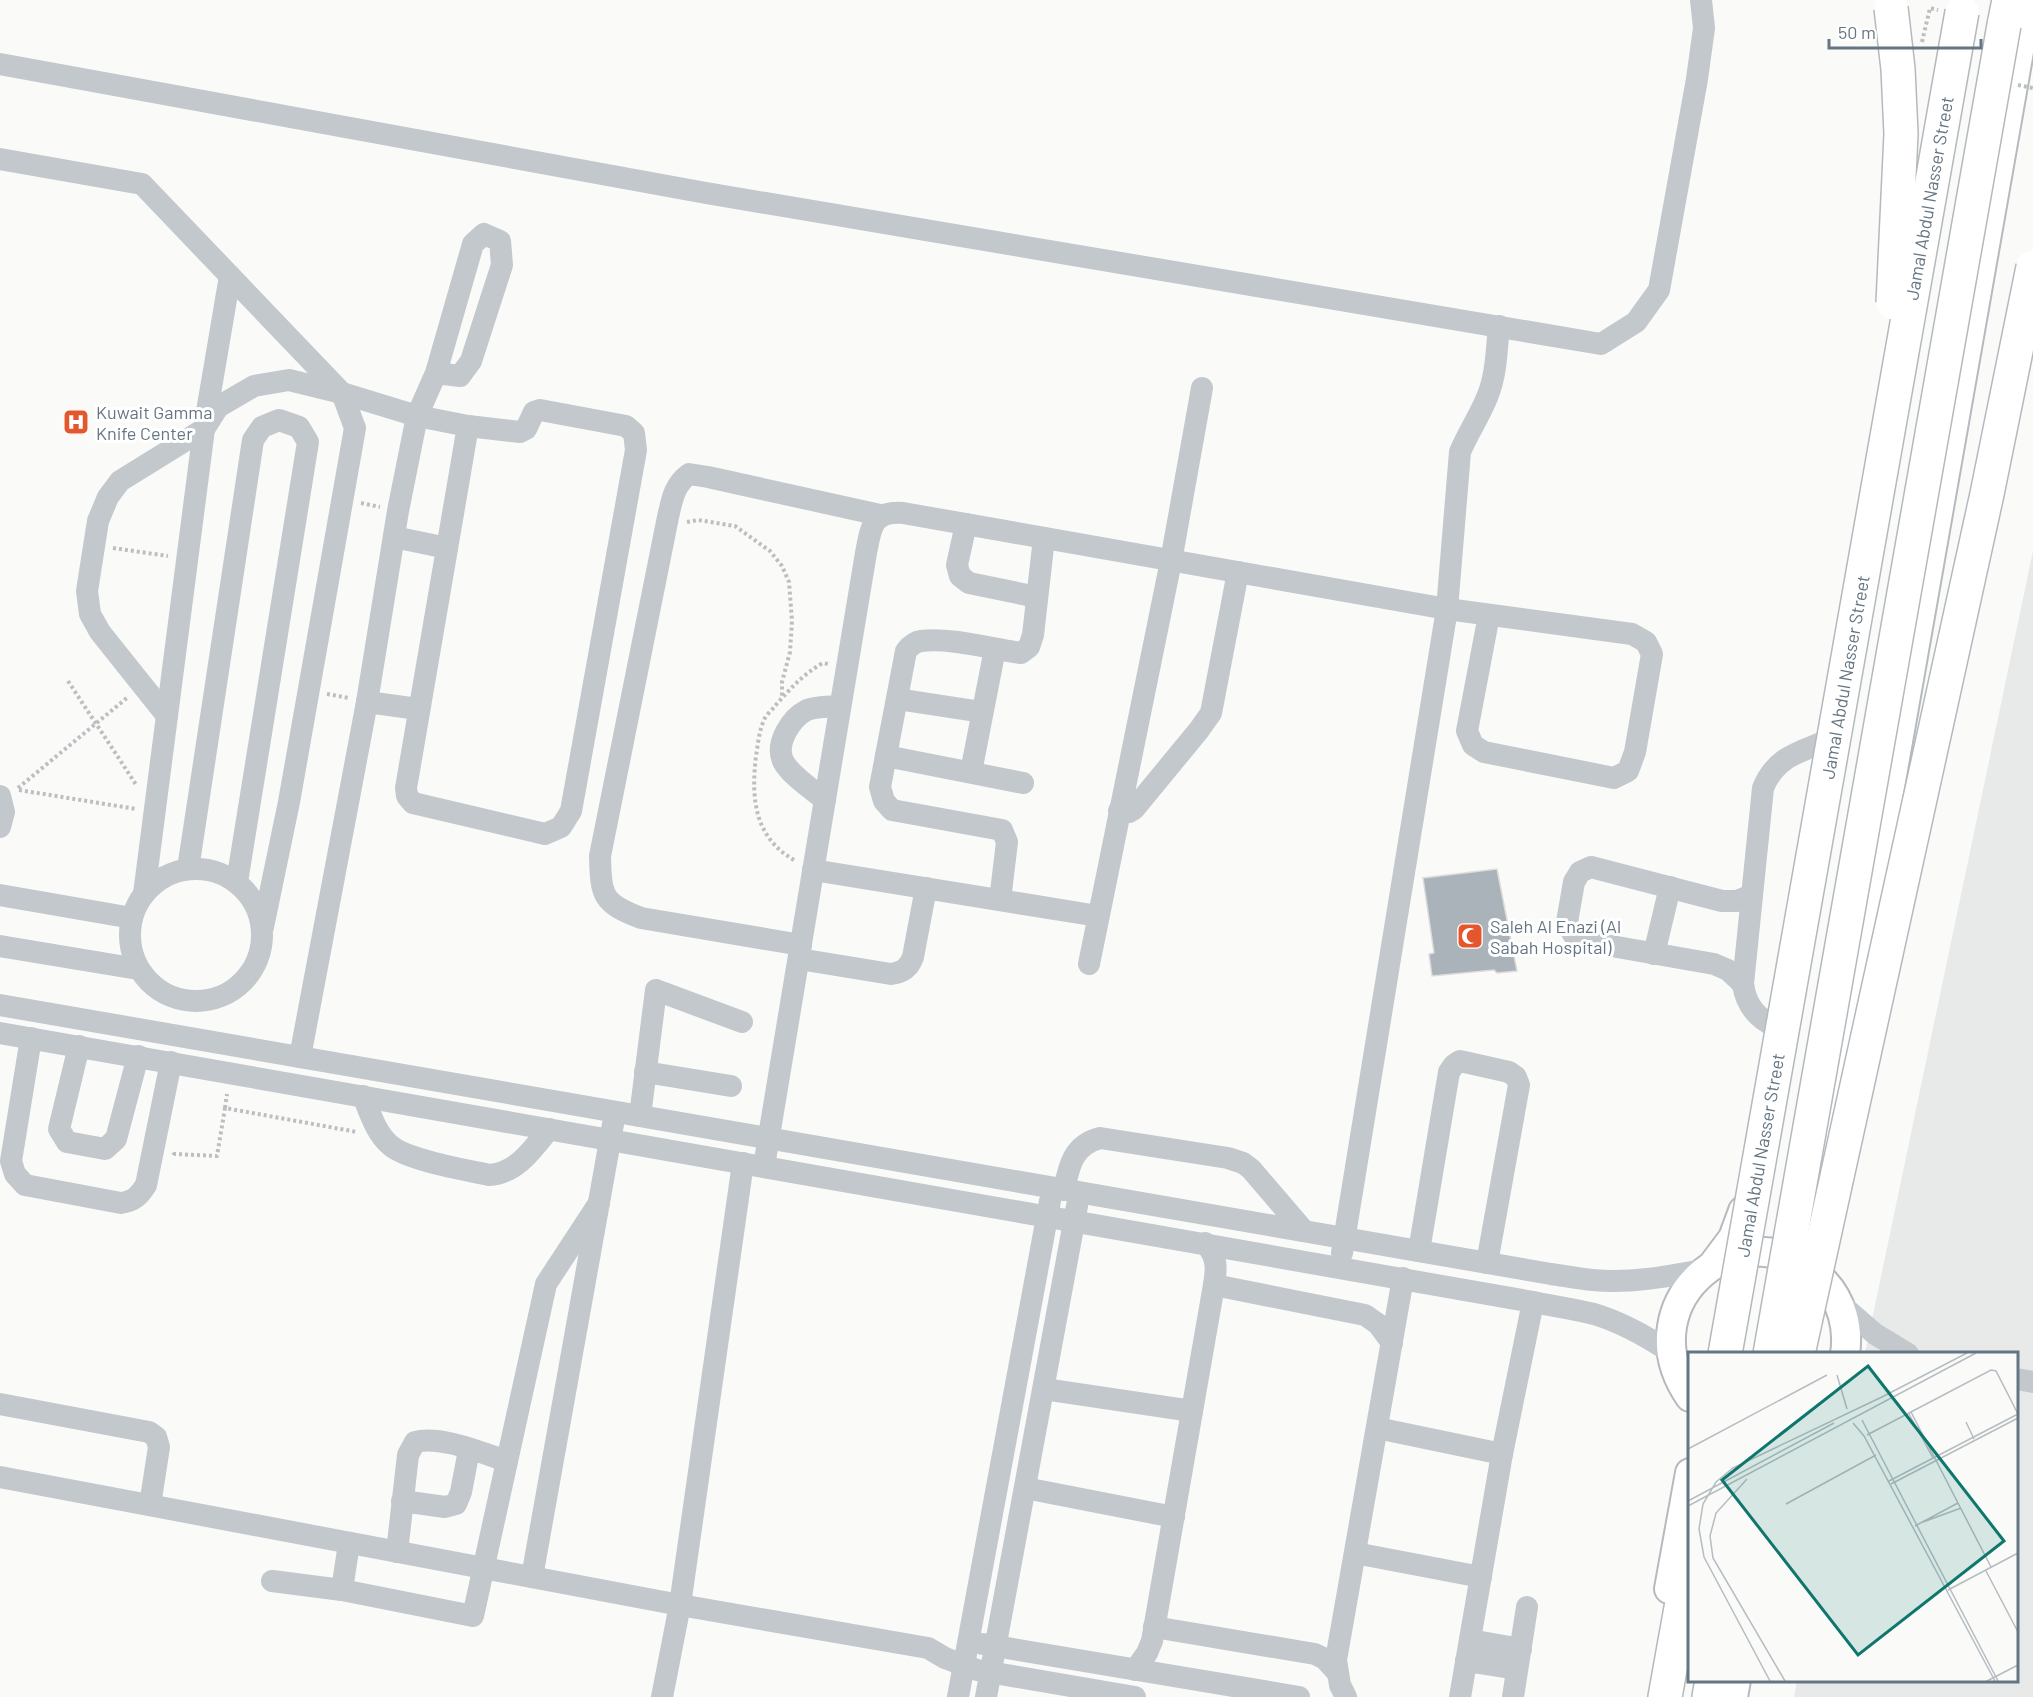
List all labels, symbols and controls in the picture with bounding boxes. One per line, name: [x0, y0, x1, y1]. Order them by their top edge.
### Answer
scale bar: [1829, 12, 1980, 50]
text: 50 m: [1838, 21, 1876, 43]
street label: Jamal Abdul Nasser Street: [1900, 94, 1958, 302]
place label: Kuwait Gamma Knife Center: [96, 401, 212, 444]
hospital icon: Kuwait Gamma Knife Center: [61, 407, 91, 437]
street label: Jamal Abdul Nasser Street: [1816, 573, 1874, 781]
place label: Saleh Al Enazi (Al Sabah Hospital): [1490, 915, 1621, 958]
mosque icon: Saleh Al Enazi (Al Sabah Hospital): [1455, 921, 1485, 951]
street label: Jamal Abdul Nasser Street: [1731, 1051, 1789, 1259]
inset map: [1688, 1352, 2018, 1682]

